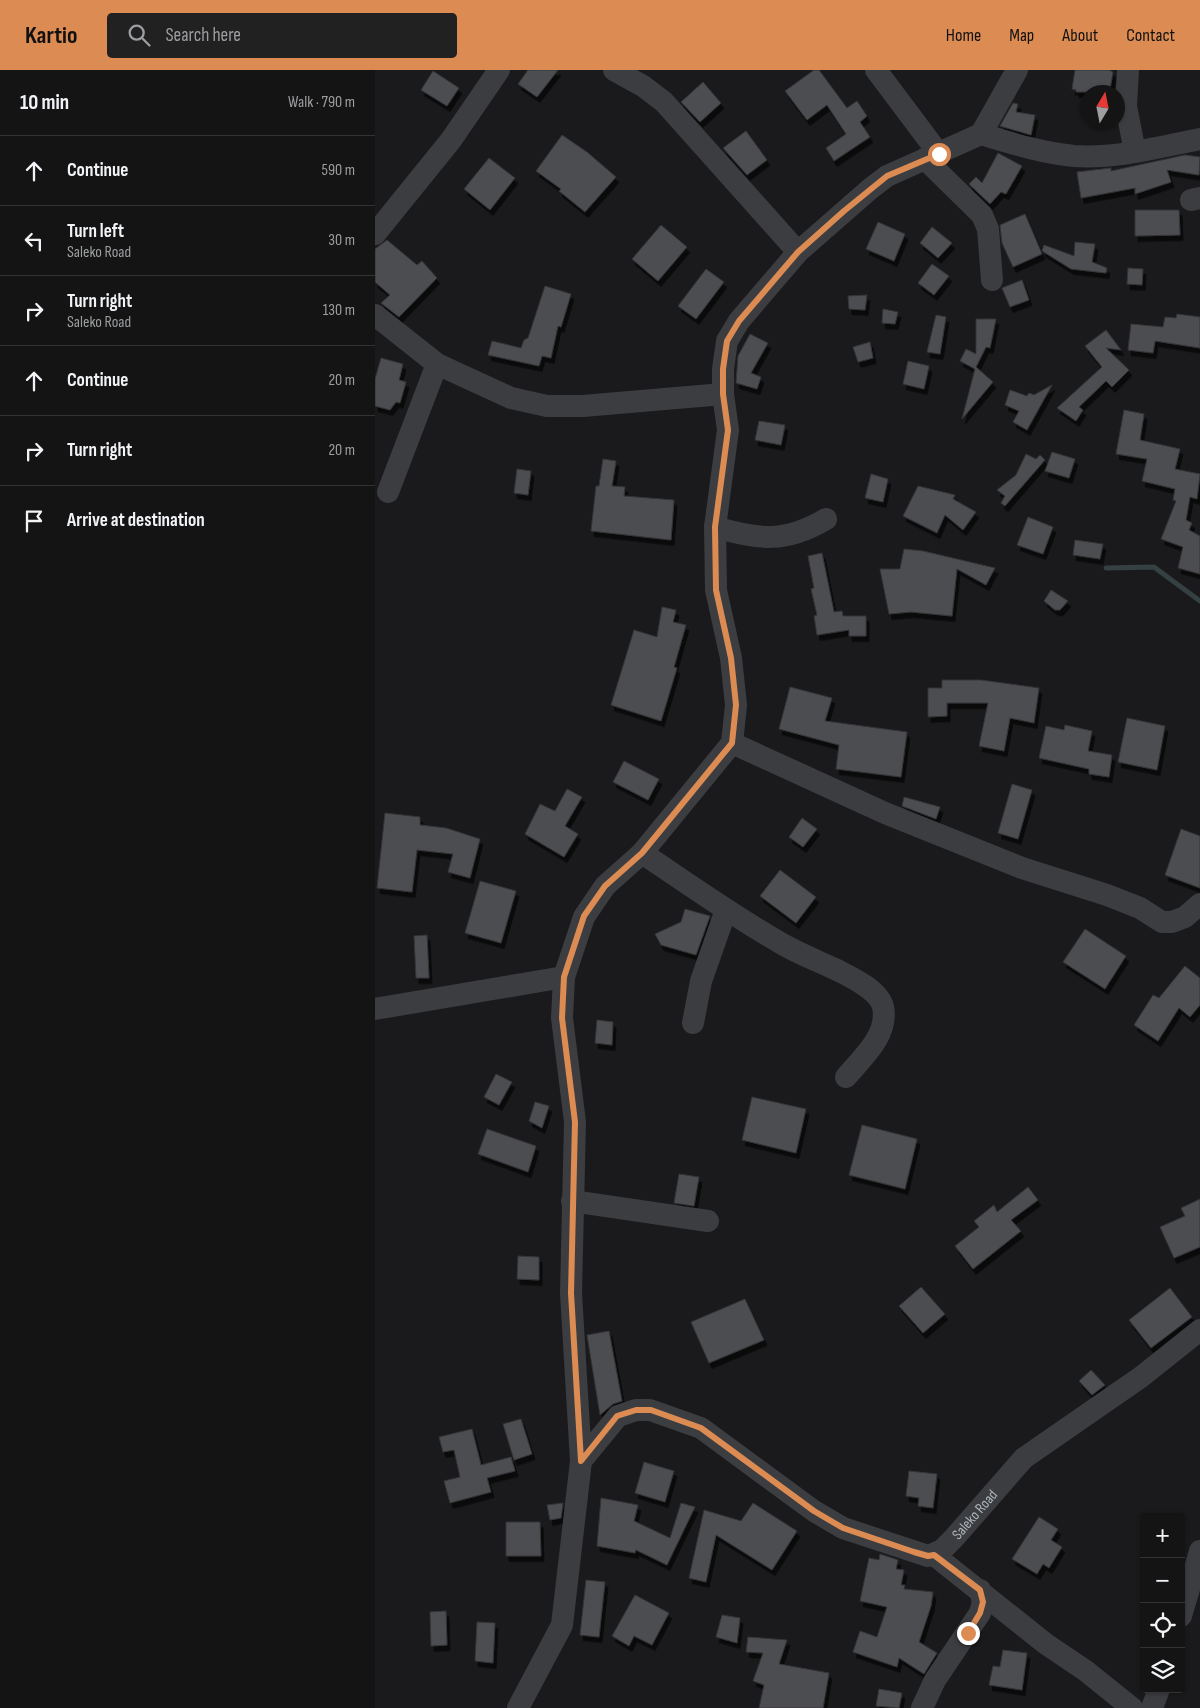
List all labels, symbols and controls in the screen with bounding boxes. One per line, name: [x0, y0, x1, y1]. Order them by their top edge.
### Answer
search box: [107, 13, 457, 58]
text: Kartio: [25, 21, 77, 50]
icon: search: [125, 21, 153, 49]
text: Search here: [165, 24, 241, 47]
text: Home: [946, 25, 981, 46]
text: Map: [1009, 25, 1034, 46]
text: About: [1062, 25, 1098, 46]
text: Contact: [1126, 25, 1175, 46]
north arrow: [1080, 85, 1125, 130]
text: 10 min: [20, 90, 69, 115]
text: Walk · 790 m: [288, 93, 355, 112]
route start: [928, 143, 951, 166]
icon: ahead: [20, 157, 48, 185]
text: Continue: [67, 159, 128, 182]
text: 590 m: [322, 161, 355, 180]
text: Turn left: [67, 220, 124, 243]
icon: left: [20, 227, 48, 255]
text: 30 m: [328, 231, 355, 250]
text: Saleko Road: [67, 243, 131, 262]
text: Turn right: [67, 290, 132, 313]
icon: right: [20, 297, 48, 325]
text: 130 m: [323, 301, 355, 320]
text: Saleko Road: [67, 313, 131, 332]
icon: ahead: [20, 367, 48, 395]
text: Continue: [67, 369, 128, 392]
text: 20 m: [328, 371, 355, 390]
icon: right: [20, 437, 48, 465]
text: Turn right: [67, 439, 132, 462]
text: 20 m: [328, 441, 355, 460]
icon: arrive: [20, 507, 48, 535]
text: Arrive at destination: [67, 509, 205, 532]
street label: Saleko Road: [948, 1486, 1001, 1543]
map controls: [1140, 1513, 1185, 1693]
button: +: [1140, 1513, 1185, 1558]
button: −: [1140, 1558, 1185, 1603]
button: locate: [1140, 1603, 1185, 1648]
route end: [957, 1622, 980, 1645]
button: layers: [1140, 1648, 1185, 1693]

